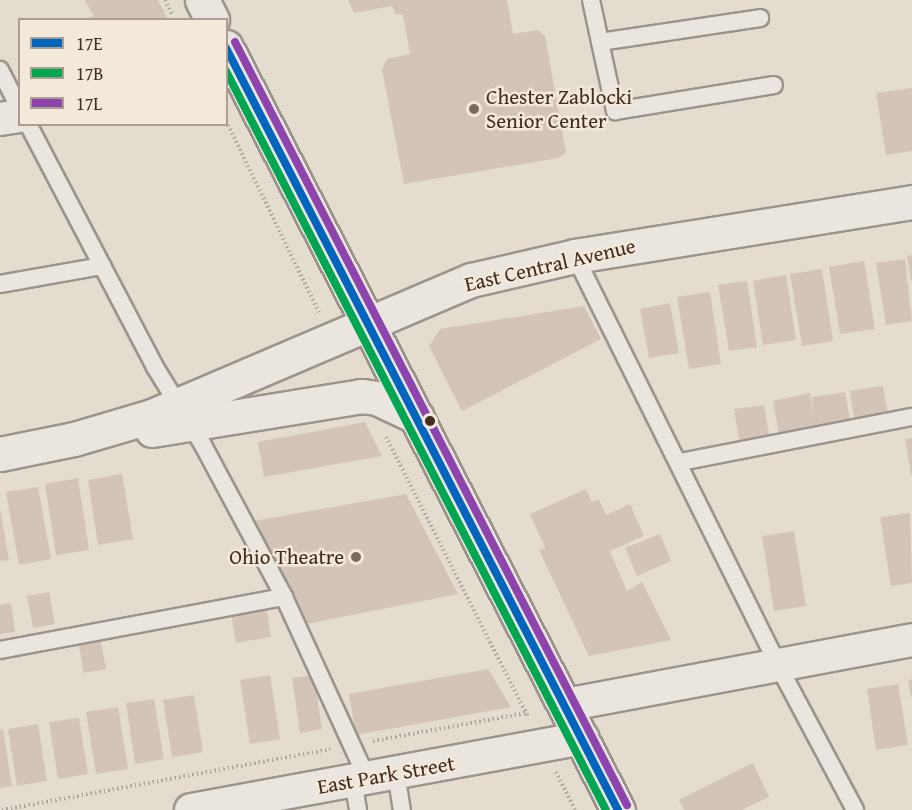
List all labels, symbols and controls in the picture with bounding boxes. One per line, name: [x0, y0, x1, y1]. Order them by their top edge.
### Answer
legend: [18, 18, 228, 126]
text: 17E: [76, 30, 102, 57]
text: 17B: [76, 60, 104, 87]
place label: Chester Zablocki Senior Center: [486, 84, 632, 134]
text: 17L: [76, 90, 102, 117]
marker: Chester Zablocki Senior Center: [467, 102, 481, 116]
street label: East Central Avenue: [462, 233, 638, 297]
unlabelled marker: [424, 415, 436, 427]
place label: Ohio Theatre: [229, 544, 344, 570]
marker: Ohio Theatre: [349, 550, 363, 564]
street label: East Park Street: [315, 751, 457, 799]

